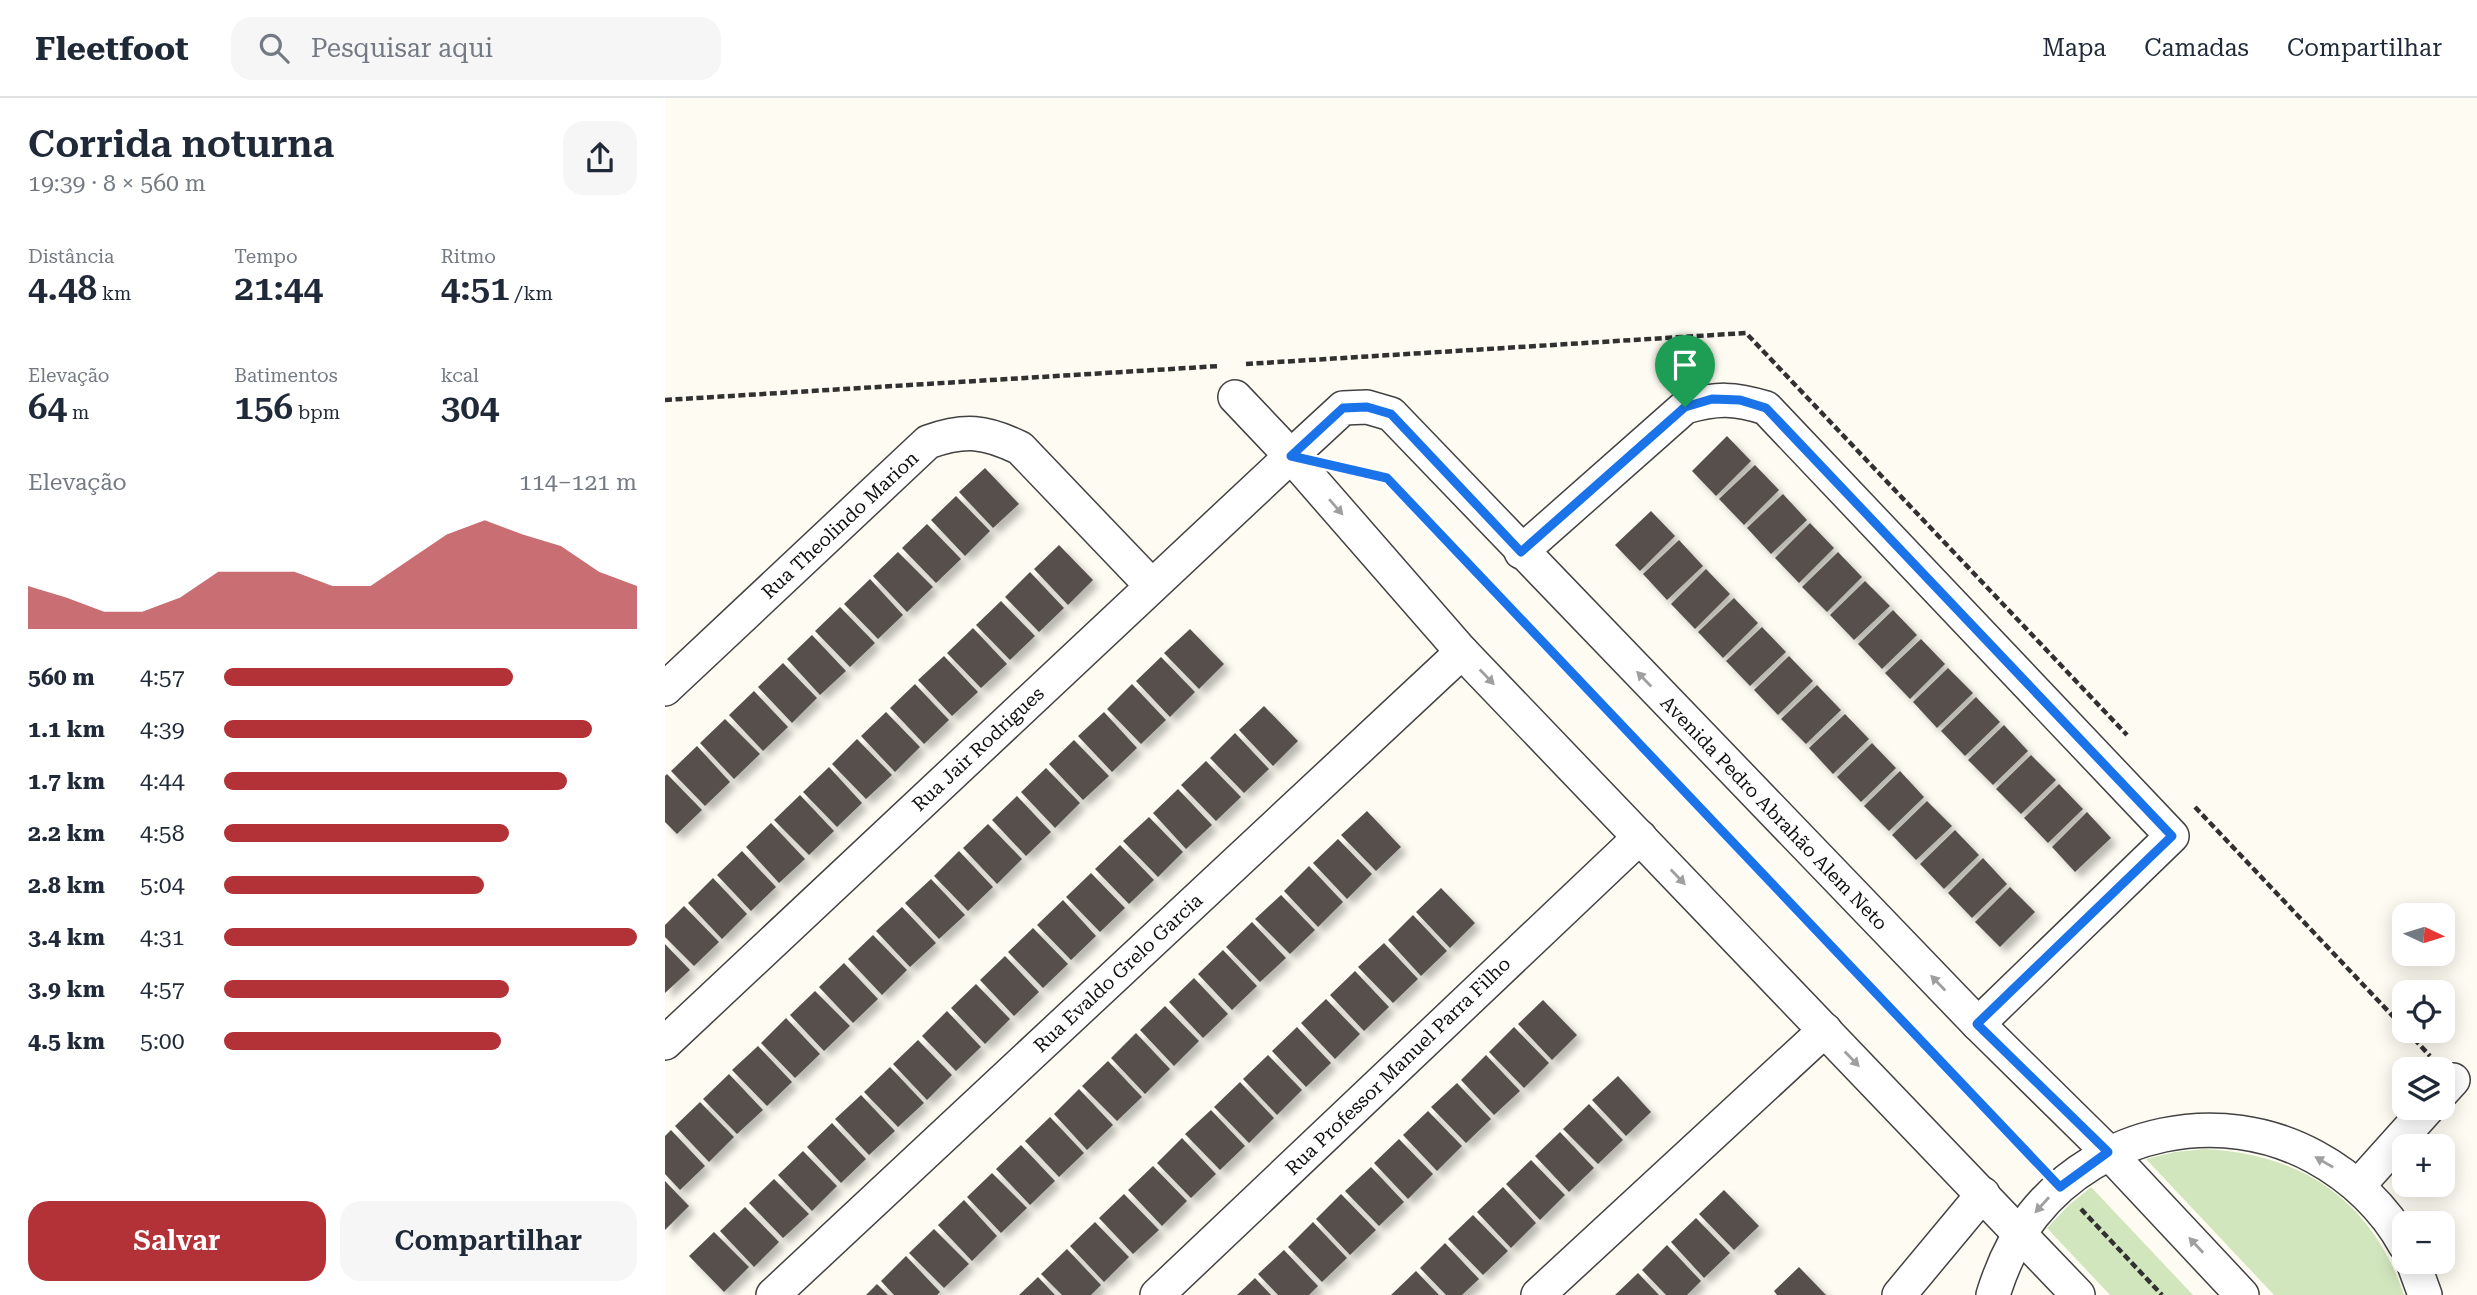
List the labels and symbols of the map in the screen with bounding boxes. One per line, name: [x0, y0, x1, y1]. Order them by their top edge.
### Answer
pin: [1655, 335, 1715, 407]
street label: Rua Theolindo Marion: [757, 446, 923, 604]
one-way arrow: [1328, 498, 1344, 516]
one-way arrow: [1478, 668, 1494, 685]
one-way arrow: [1635, 670, 1652, 687]
street label: Rua Jair Rodrigues: [907, 682, 1049, 816]
street label: Avenida Pedro Abrahão Alem Neto: [1656, 691, 1892, 935]
one-way arrow: [1669, 868, 1685, 885]
street label: Rua Evaldo Grelo Garcia: [1029, 888, 1208, 1057]
north arrow: [2392, 903, 2455, 966]
street label: Rua Professor Manuel Parra Filho: [1281, 952, 1515, 1180]
one-way arrow: [1931, 975, 1947, 992]
one-way arrow: [1844, 1050, 1860, 1067]
one-way arrow: [2314, 1156, 2334, 1168]
one-way arrow: [2034, 1196, 2050, 1214]
one-way arrow: [2188, 1237, 2204, 1254]

